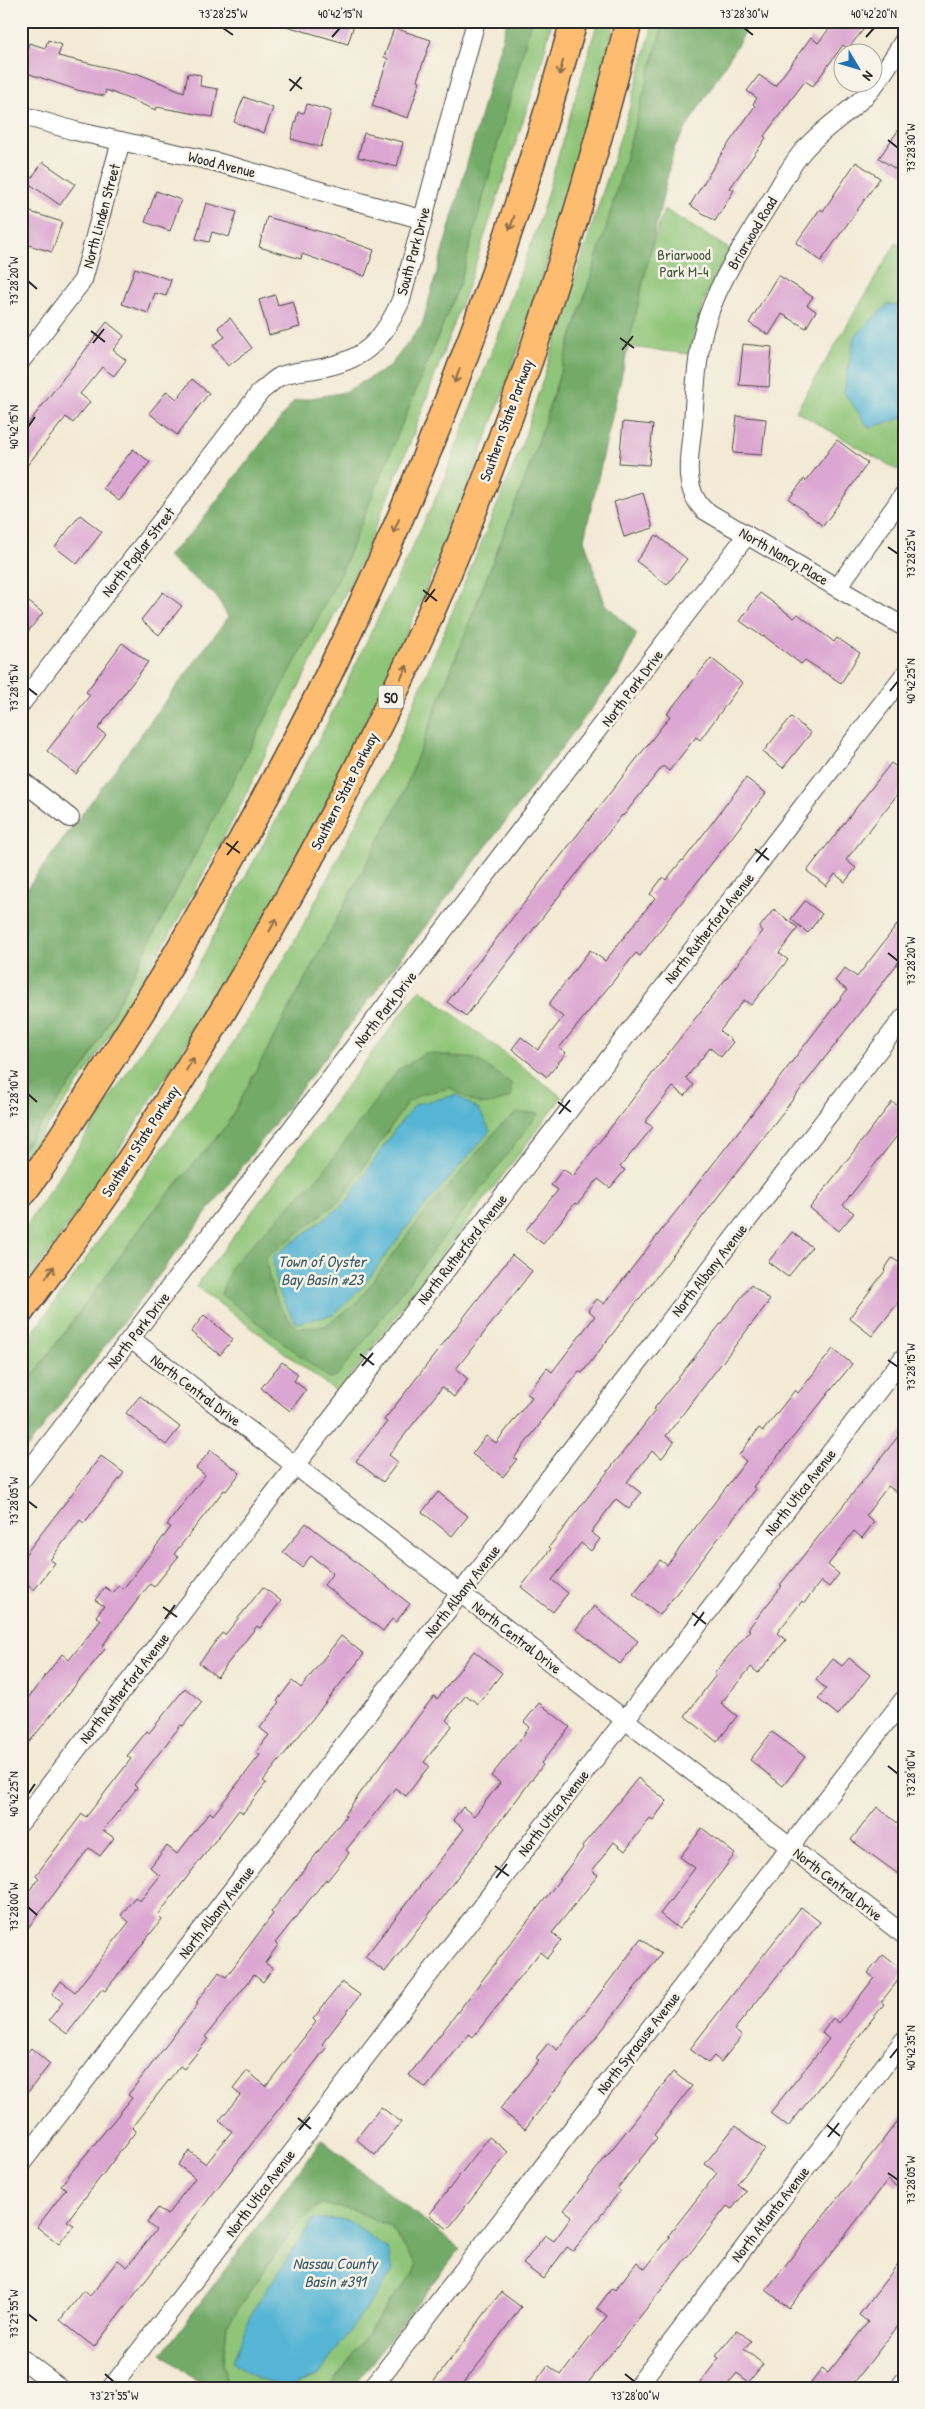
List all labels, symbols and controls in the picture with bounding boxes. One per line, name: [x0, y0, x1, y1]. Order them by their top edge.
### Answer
text: 73°28'25"W: [199, 5, 248, 22]
text: 40°42'15"N: [318, 5, 362, 22]
text: 73°28'30"W: [720, 5, 769, 22]
text: 40°42'20"N: [851, 5, 897, 22]
north arrow: [832, 42, 882, 92]
one-way arrow: [556, 60, 565, 76]
text: N: [859, 68, 878, 86]
text: 73°28'30"W: [902, 123, 919, 172]
street label: Wood Avenue: [186, 146, 258, 183]
street label: North Linden Street: [77, 161, 125, 271]
street label: Briarwood Road: [722, 193, 782, 273]
street label: South Park Drive: [391, 204, 435, 297]
one-way arrow: [507, 215, 517, 231]
park label: Briarwood Park M-4: [657, 244, 711, 282]
text: 73°28'20"W: [5, 256, 22, 305]
street label: Southern State Parkway: [474, 356, 538, 484]
one-way arrow: [452, 368, 461, 383]
text: 40°42'15"N: [5, 405, 22, 449]
street label: North Poplar Street: [96, 502, 180, 601]
one-way arrow: [390, 518, 400, 533]
street label: North Nancy Place: [736, 522, 833, 590]
text: 73°28'25"W: [902, 529, 919, 578]
street label: North Park Drive: [596, 645, 668, 731]
text: 40°42'25"N: [902, 658, 919, 704]
text: 73°28'15"W: [5, 664, 22, 712]
one-way arrow: [399, 664, 409, 679]
road number: SO: [378, 686, 404, 709]
street label: Southern State Parkway: [305, 729, 383, 853]
street label: North Rutherford Avenue: [659, 868, 759, 988]
one-way arrow: [268, 917, 278, 932]
text: 73°28'20"W: [902, 936, 919, 985]
street label: North Park Drive: [349, 966, 421, 1052]
one-way arrow: [185, 1058, 195, 1072]
text: 73°28'10"W: [5, 1070, 22, 1118]
street label: Southern State Parkway: [96, 1081, 184, 1201]
street label: North Rutherford Avenue: [412, 1189, 512, 1309]
street label: North Albany Avenue: [666, 1219, 752, 1321]
water label: Town of Oyster Bay Basin #23: [278, 1250, 368, 1290]
one-way arrow: [45, 1265, 55, 1279]
street label: North Park Drive: [102, 1287, 174, 1373]
text: 73°28'15"W: [902, 1343, 919, 1391]
street label: North Central Drive: [146, 1349, 246, 1431]
street label: North Utica Avenue: [760, 1444, 841, 1540]
text: 73°28'05"W: [5, 1476, 22, 1525]
street label: North Albany Avenue: [419, 1540, 505, 1642]
street label: North Central Drive: [468, 1595, 566, 1679]
street label: North Rutherford Avenue: [74, 1628, 174, 1748]
text: 73°28'10"W: [902, 1750, 919, 1798]
street label: North Utica Avenue: [513, 1765, 594, 1861]
text: 40°42'25"N: [5, 1771, 22, 1817]
street label: North Central Drive: [789, 1842, 887, 1926]
street label: North Albany Avenue: [173, 1861, 259, 1963]
text: 73°28'00"W: [5, 1882, 22, 1931]
street label: North Syracuse Avenue: [591, 1987, 685, 2099]
text: 40°42'35"N: [902, 2025, 919, 2071]
street label: North Utica Avenue: [220, 2145, 300, 2241]
text: 73°28'05"W: [902, 2155, 919, 2204]
street label: North Atlanta Avenue: [726, 2162, 814, 2266]
water label: Nassau County Basin #391: [293, 2252, 380, 2292]
text: 73°27'55"W: [5, 2289, 22, 2338]
text: 73°27'55"W: [90, 2387, 139, 2404]
text: 73°28'00"W: [611, 2387, 660, 2404]

